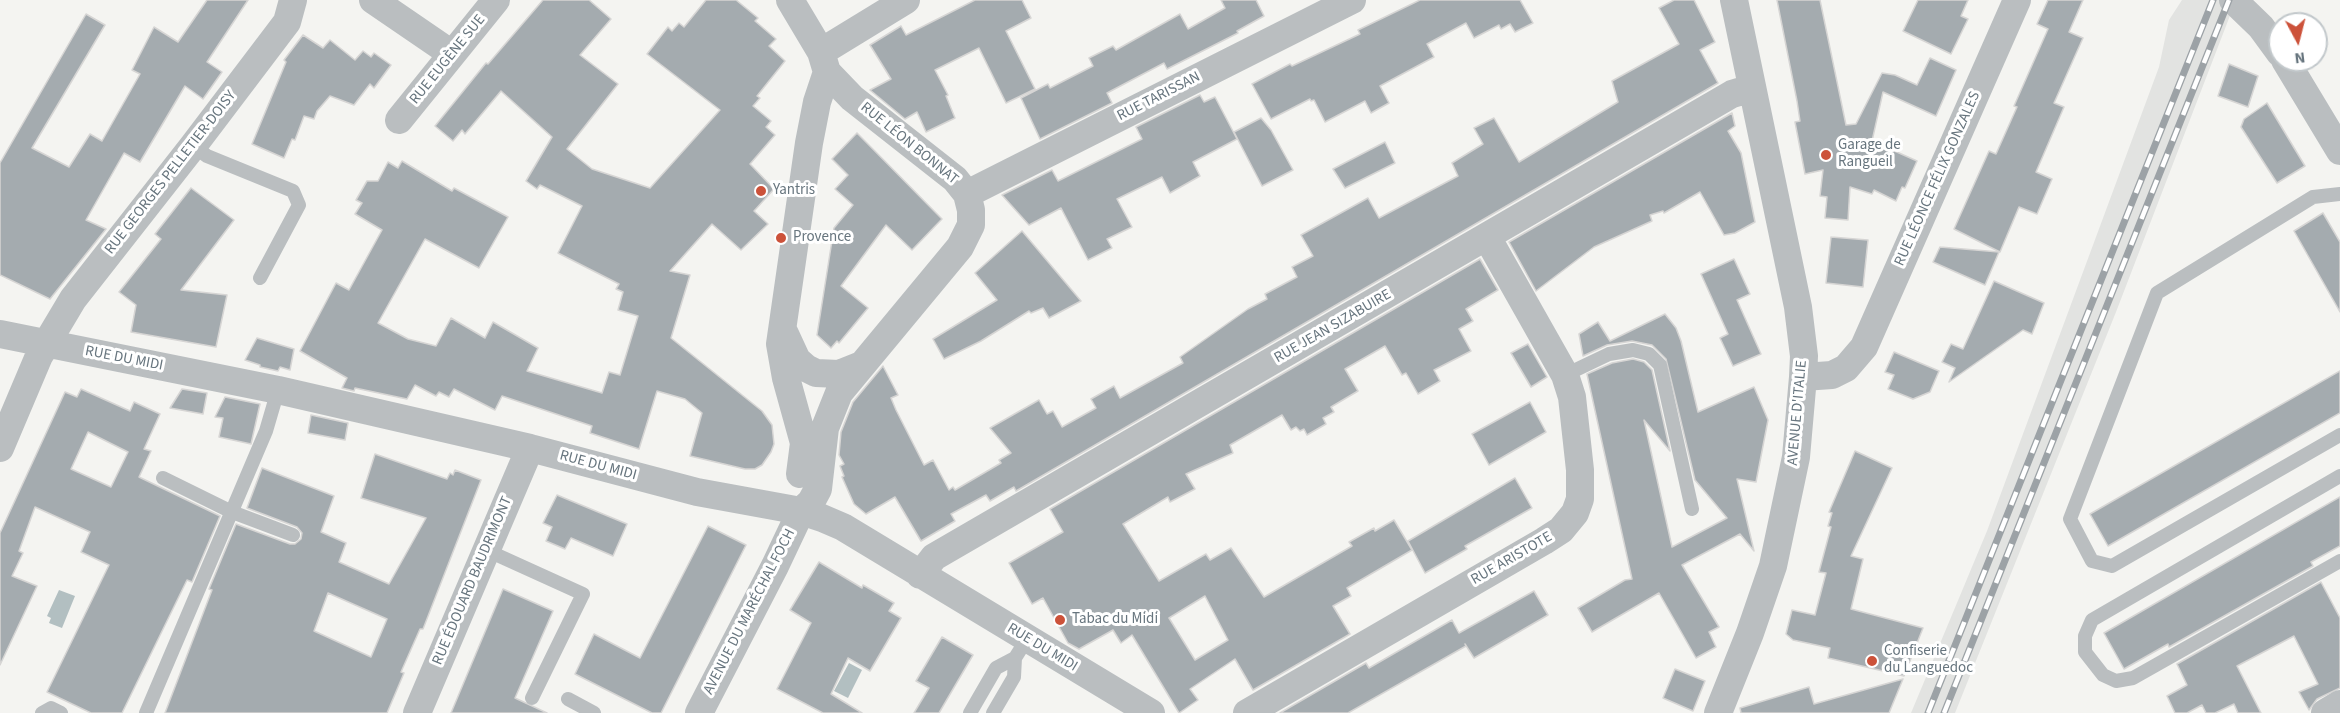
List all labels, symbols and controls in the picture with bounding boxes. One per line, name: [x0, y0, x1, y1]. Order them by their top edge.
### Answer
street label: RUE EUGÈNE SUE: [406, 12, 490, 108]
north arrow: [2268, 12, 2328, 72]
text: N: [2293, 46, 2307, 69]
street label: RUE TARISSAN: [1114, 68, 1204, 126]
street label: RUE GEORGES PELLETIER-DOISY: [102, 88, 240, 258]
street label: RUE LÉONCE FÉLIX GONZALES: [1891, 89, 1985, 269]
street label: RUE LÉON BONNAT: [857, 99, 961, 189]
place label: Garage de Rangueil: [1838, 137, 1901, 172]
marker: Garage de Rangueil: [1819, 148, 1833, 162]
place label: Yantris: [773, 182, 815, 200]
marker: Yantris: [754, 184, 768, 198]
place label: Provence: [793, 229, 851, 247]
marker: Provence: [774, 231, 788, 245]
street label: RUE JEAN SIZABUIRE: [1271, 286, 1395, 368]
street label: RUE DU MIDI: [83, 343, 165, 375]
street label: AVENUE D'ITALIE: [1784, 360, 1812, 466]
street label: RUE DU MIDI: [557, 447, 639, 485]
street label: RUE ÉDOUARD BAUDRIMONT: [429, 494, 517, 668]
street label: AVENUE DU MARÉCHAL FOCH: [700, 526, 800, 698]
street label: RUE ARISTOTE: [1468, 529, 1556, 589]
place label: Tabac du Midi: [1072, 611, 1158, 629]
marker: Tabac du Midi: [1053, 613, 1067, 627]
street label: RUE DU MIDI: [1003, 620, 1081, 676]
place label: Confiserie du Languedoc: [1884, 643, 1973, 678]
marker: Confiserie du Languedoc: [1865, 654, 1879, 668]

